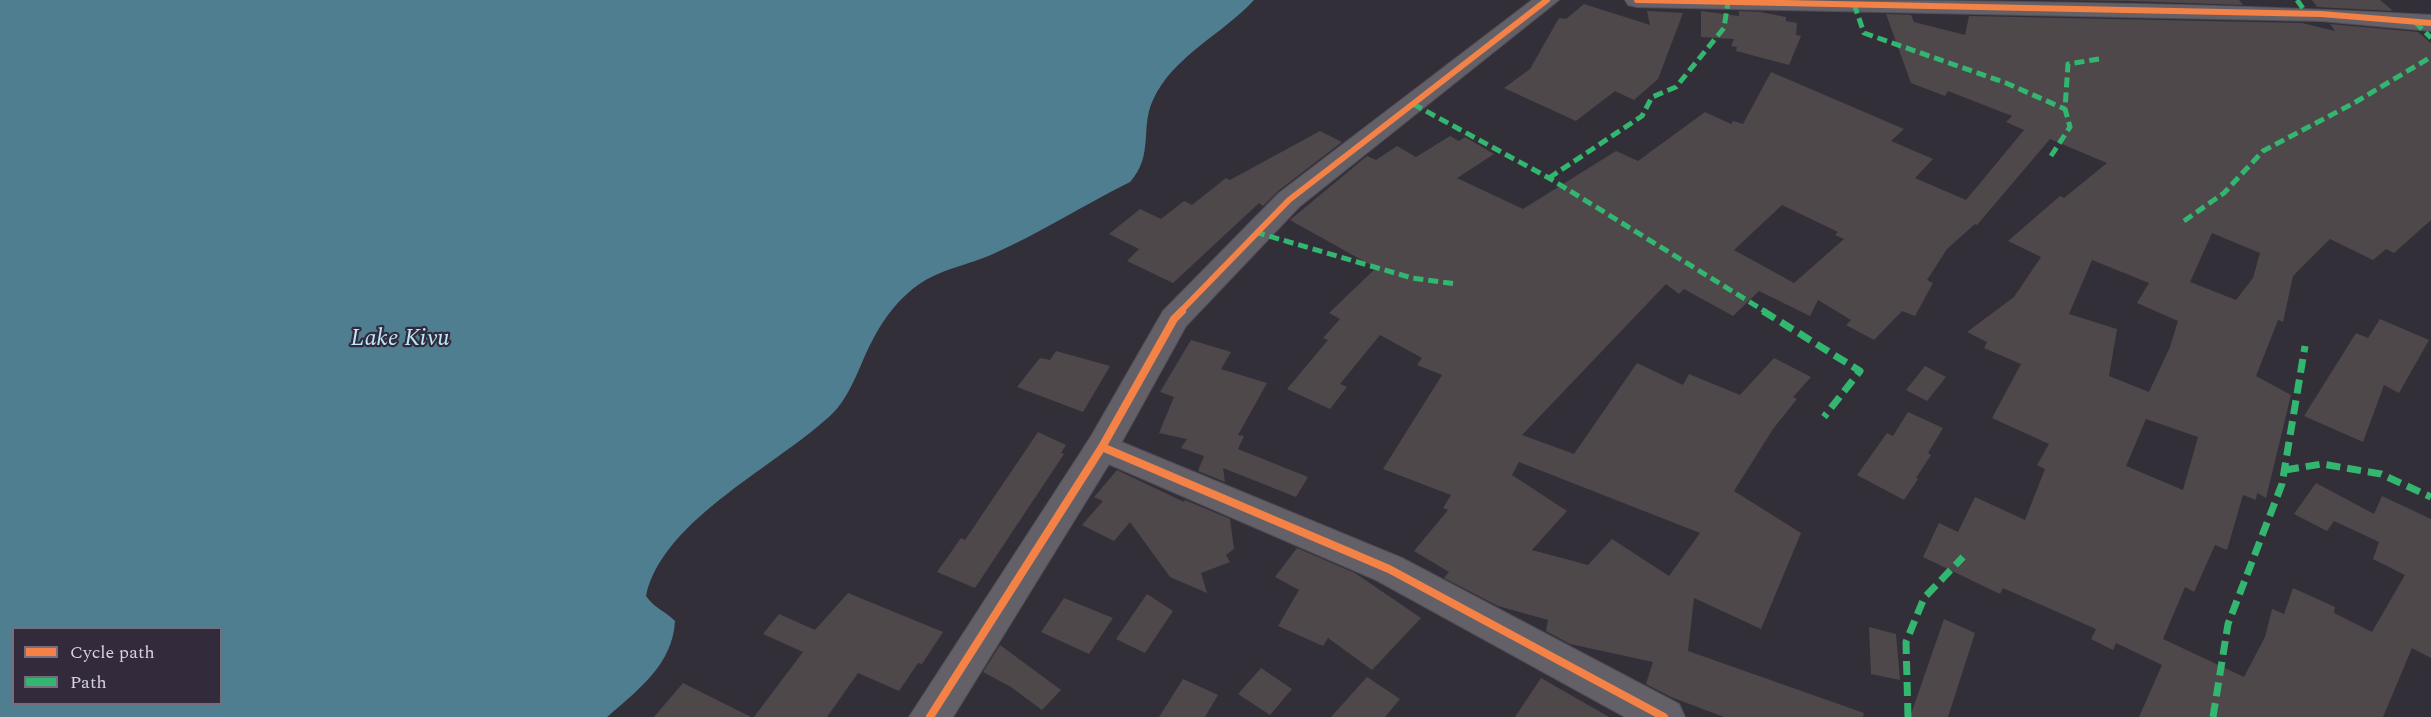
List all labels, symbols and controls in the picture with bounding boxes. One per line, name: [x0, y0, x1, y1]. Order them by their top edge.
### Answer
water label: Lake Kivu: [351, 326, 449, 354]
legend: [12, 627, 222, 705]
text: Cycle path: [70, 639, 155, 666]
text: Path: [70, 669, 107, 696]

